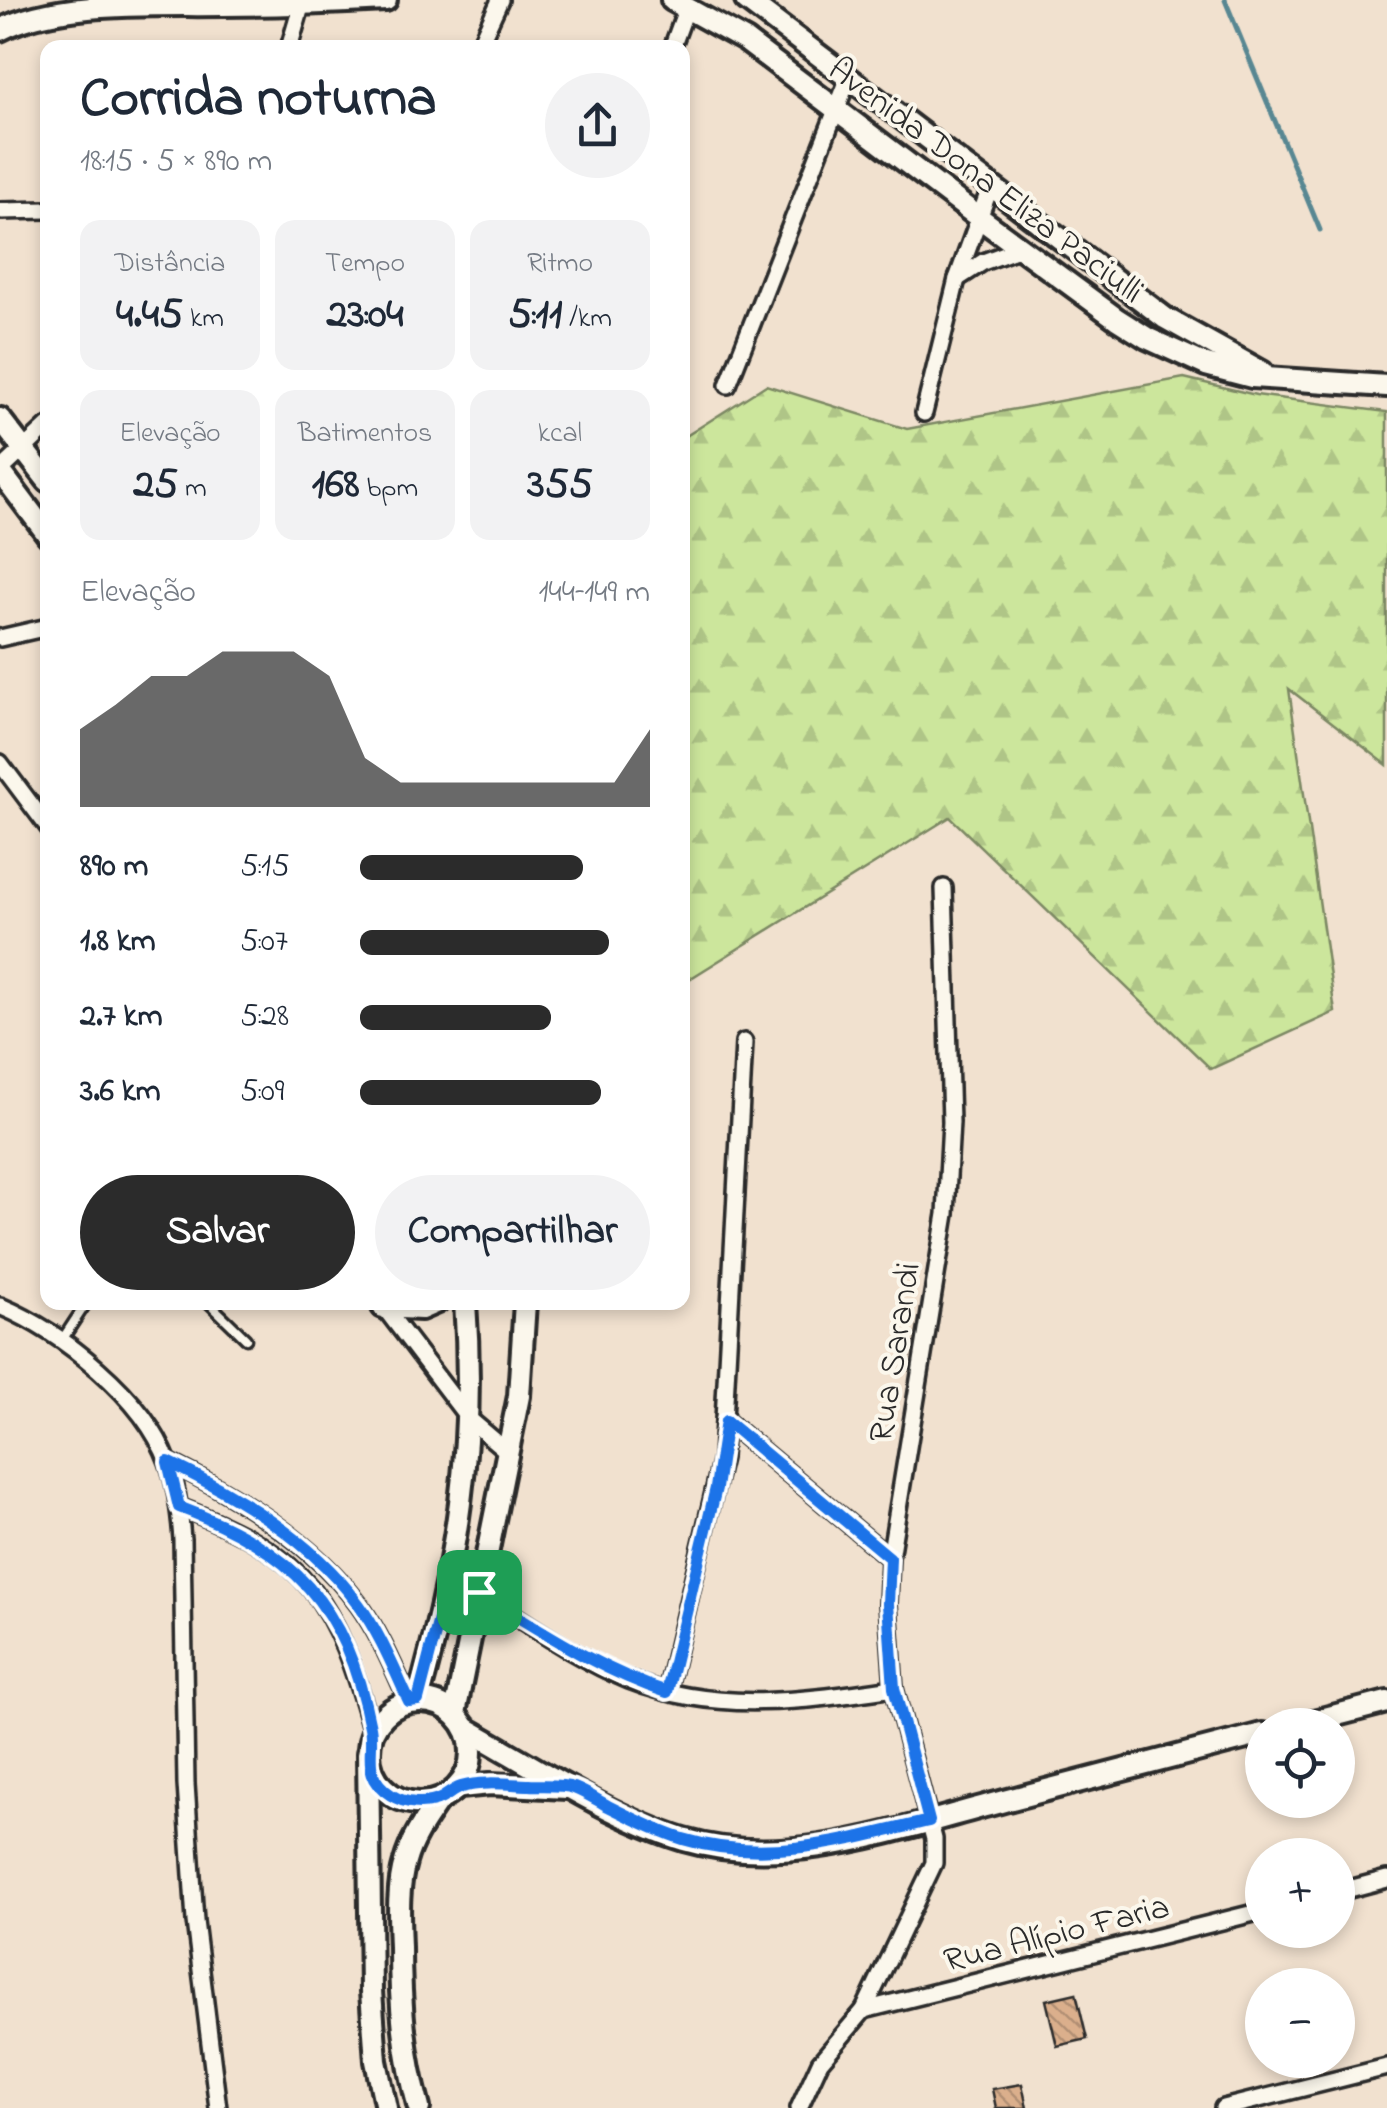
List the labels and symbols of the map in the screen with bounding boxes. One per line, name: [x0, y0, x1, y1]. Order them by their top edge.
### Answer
street label: Avenida Dona Eliza Paciulli: [816, 46, 1154, 318]
street label: Rua Sarandi: [857, 1259, 936, 1446]
pin: [437, 1550, 522, 1635]
street label: Rua Alípio Faria: [939, 1883, 1175, 1988]

